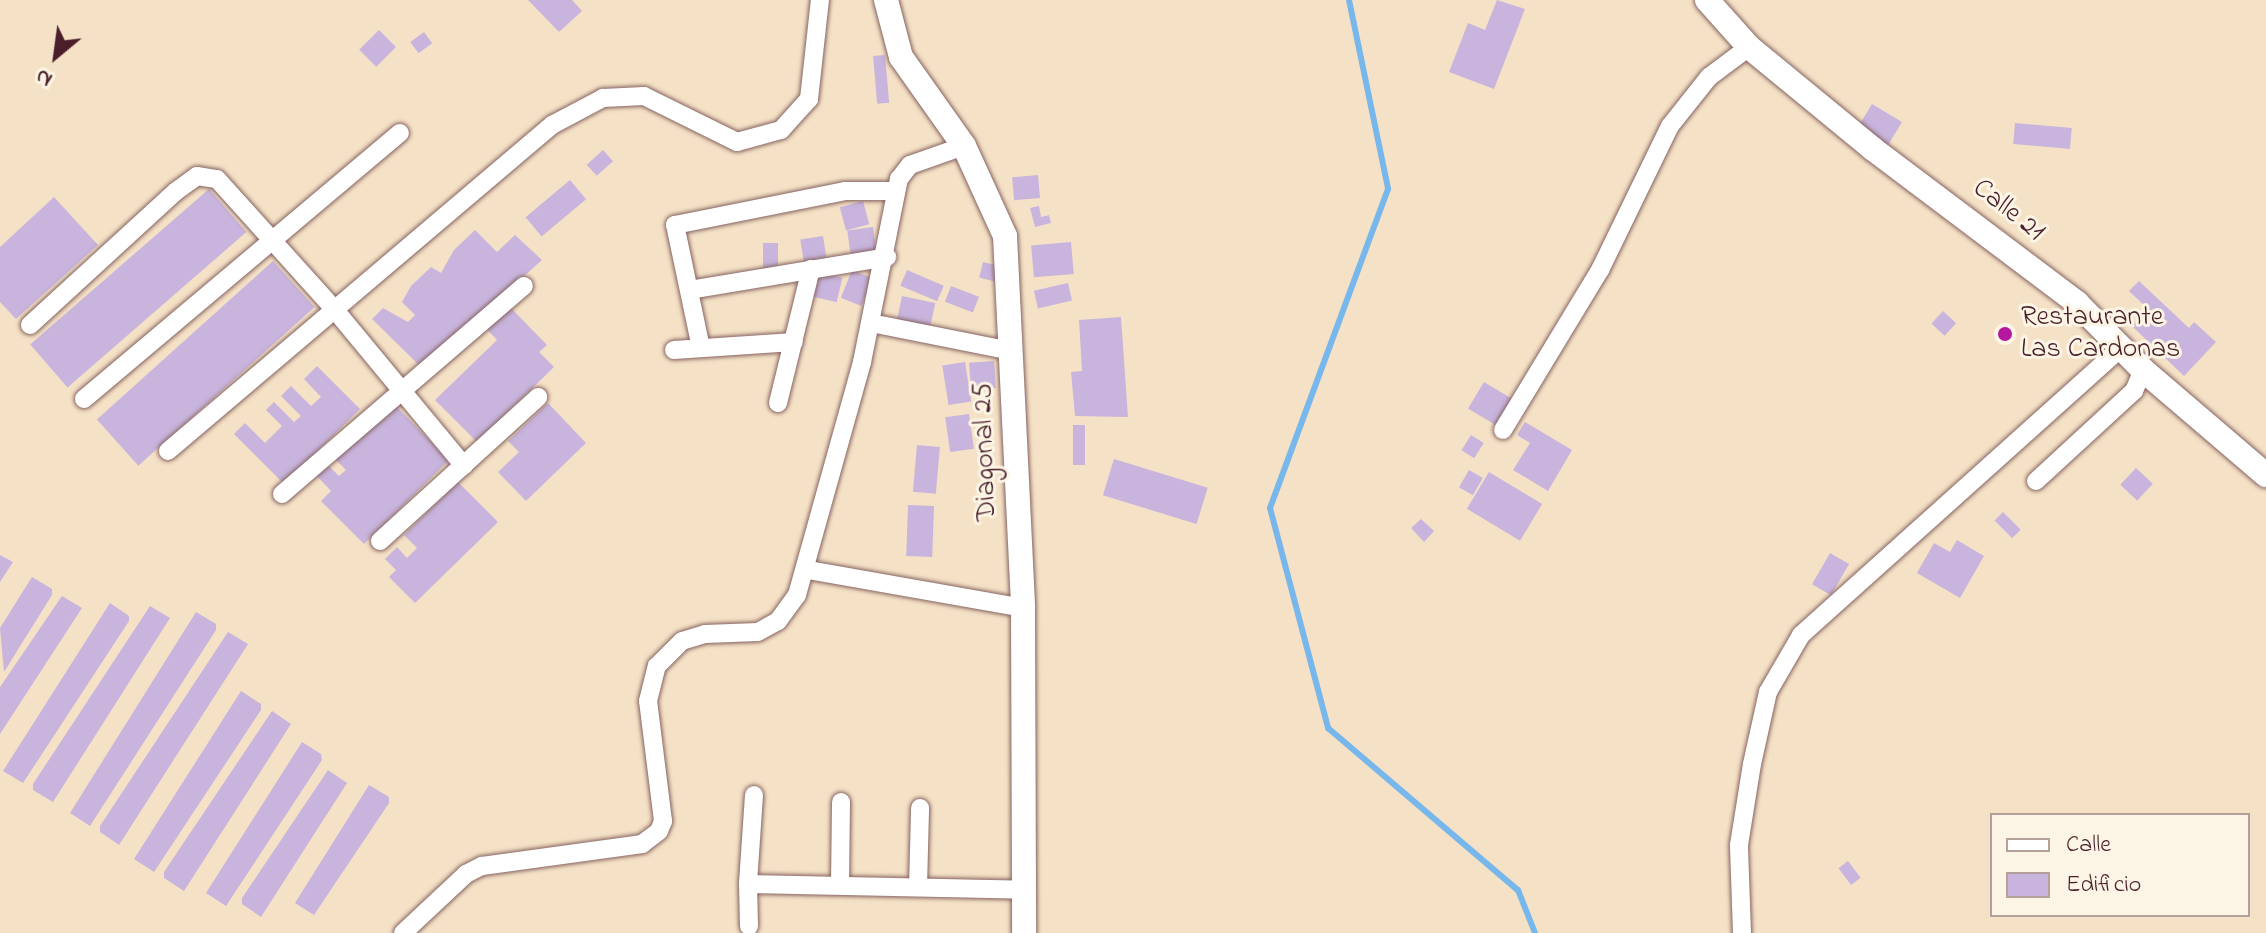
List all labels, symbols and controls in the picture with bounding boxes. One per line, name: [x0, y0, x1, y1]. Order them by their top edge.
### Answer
north arrow: [16, 16, 96, 96]
text: N: [30, 59, 59, 95]
street label: Calle 21: [1965, 172, 2051, 250]
place label: Restaurante Las Cardonas: [2021, 301, 2180, 367]
marker: Restaurante Las Cardonas: [1996, 325, 2014, 343]
street label: Diagonal 25: [967, 382, 1005, 522]
legend: [1990, 813, 2250, 917]
text: Calle: [2066, 828, 2111, 863]
text: Edificio: [2066, 868, 2141, 903]

